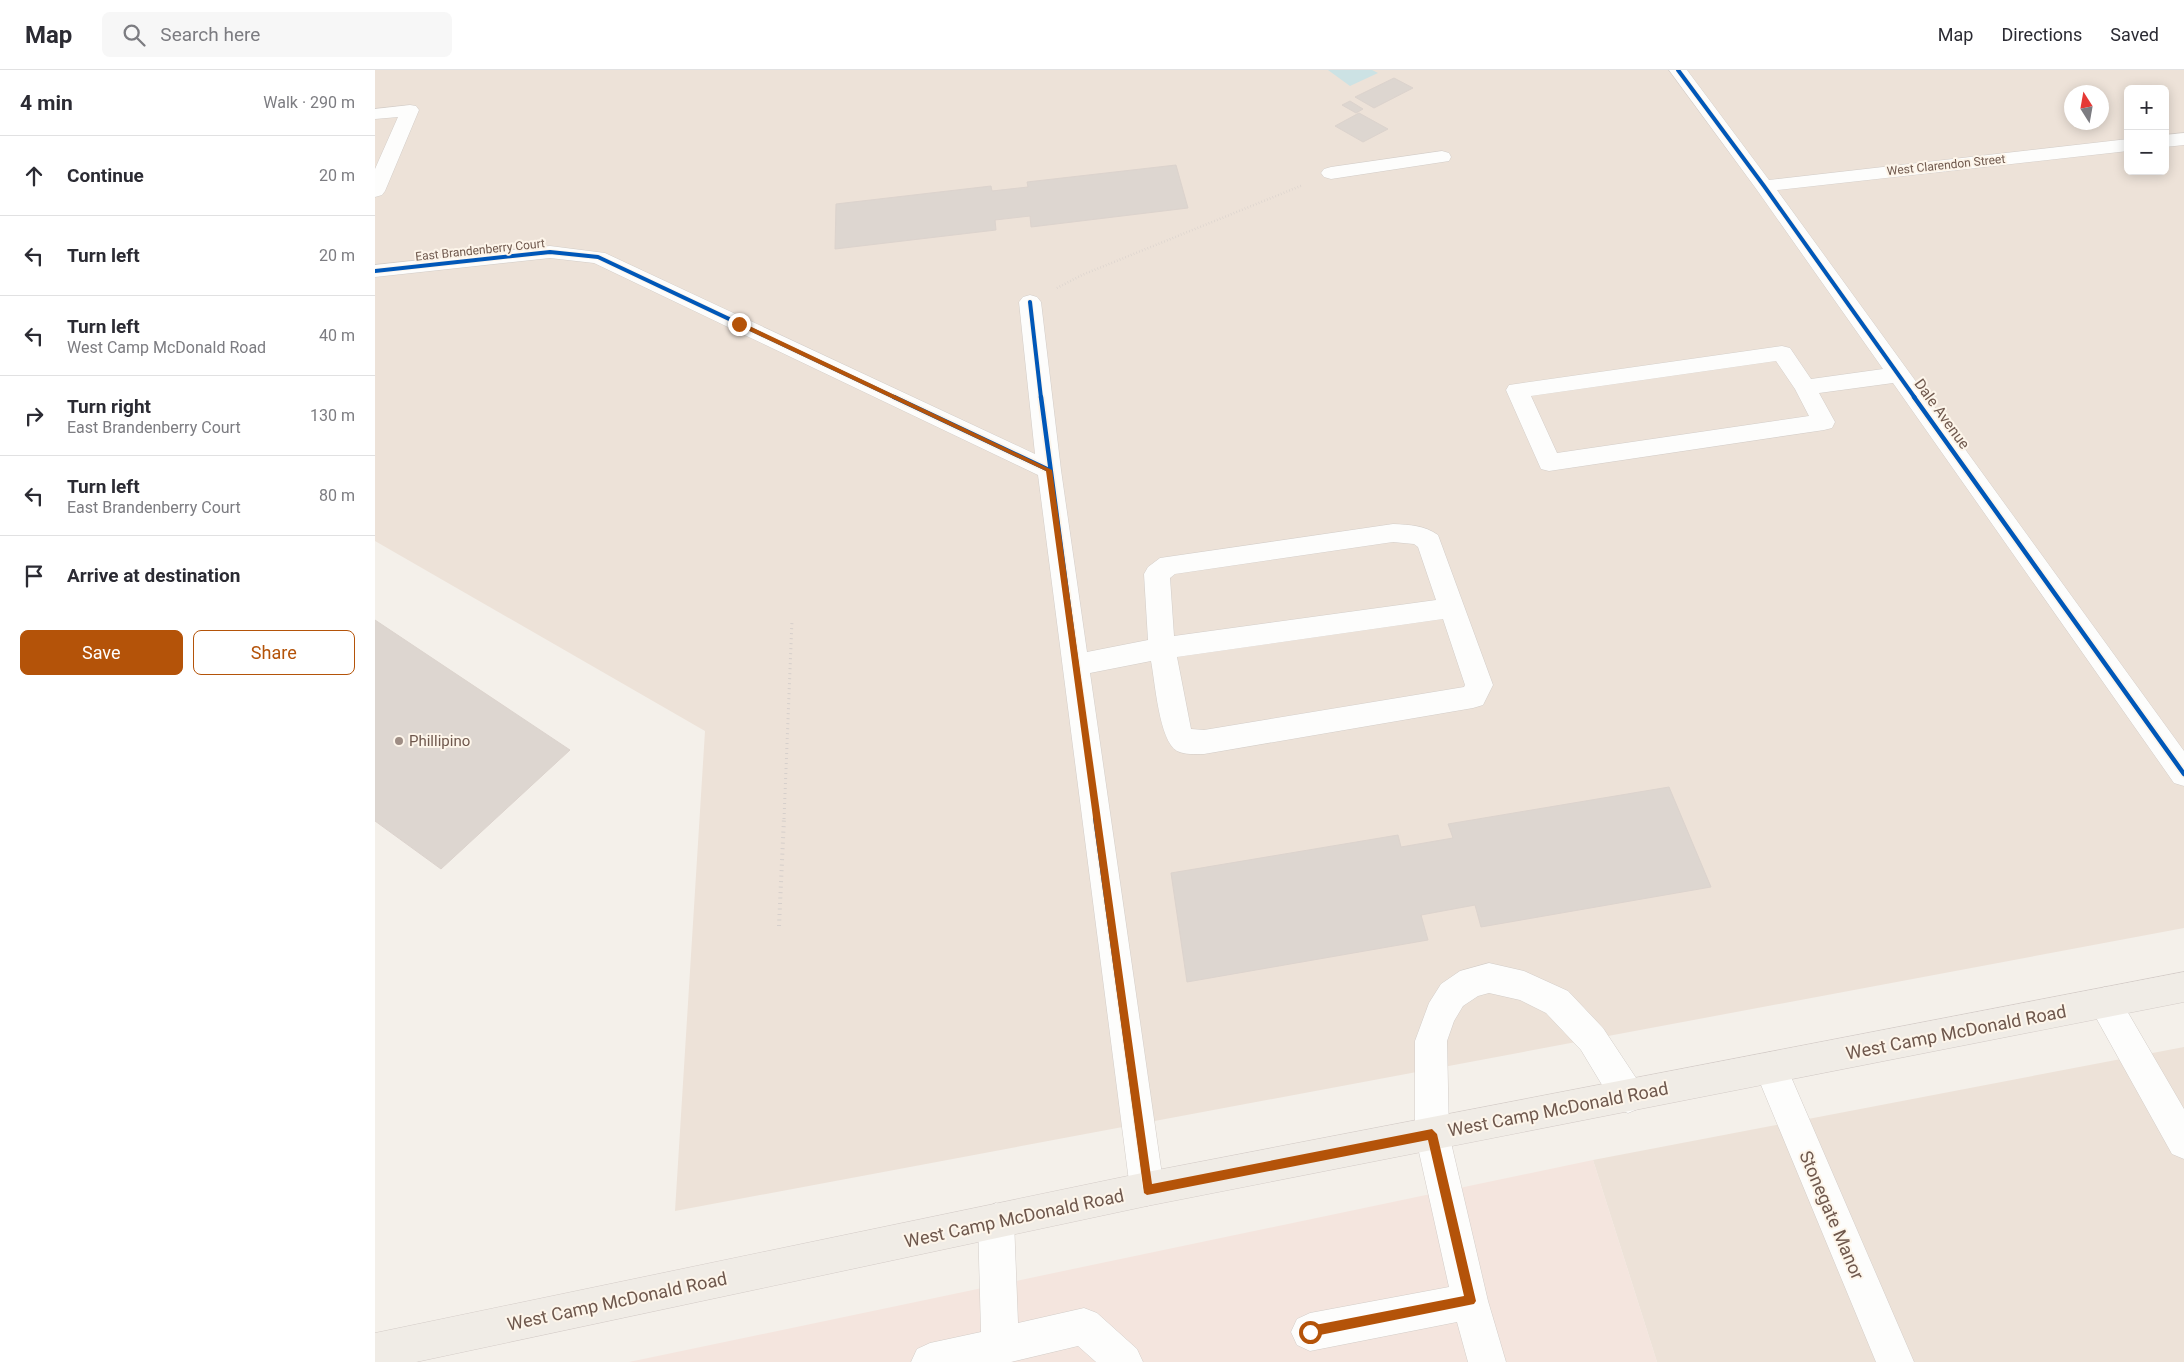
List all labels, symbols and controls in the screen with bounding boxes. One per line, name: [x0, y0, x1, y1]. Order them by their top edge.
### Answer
search box: [102, 12, 452, 57]
text: Map: [25, 21, 72, 49]
icon: search: [120, 21, 148, 49]
text: Search here: [160, 23, 260, 46]
text: Map: [1938, 24, 1973, 45]
text: Directions: [2001, 24, 2082, 45]
text: Saved: [2110, 24, 2159, 45]
north arrow: [2064, 85, 2109, 130]
map controls: [2124, 85, 2169, 175]
button: +: [2124, 85, 2169, 130]
text: 4 min: [20, 91, 73, 115]
text: Walk · 290 m: [263, 93, 355, 112]
button: −: [2124, 130, 2169, 175]
street label: West Clarendon Street: [1886, 152, 2006, 178]
icon: ahead: [20, 162, 48, 190]
text: Continue: [67, 164, 144, 187]
text: 20 m: [319, 166, 355, 185]
street label: East Brandenberry Court: [415, 236, 546, 264]
icon: left: [20, 242, 48, 270]
text: Turn left: [67, 244, 140, 267]
text: 20 m: [319, 246, 355, 265]
route end: [728, 313, 751, 336]
text: Turn left: [67, 315, 140, 338]
icon: left: [20, 322, 48, 350]
text: 40 m: [319, 326, 355, 345]
text: West Camp McDonald Road: [67, 338, 266, 357]
street label: Dale Avenue: [1911, 375, 1974, 453]
text: Turn right: [67, 395, 151, 418]
icon: right: [20, 402, 48, 430]
text: 130 m: [310, 406, 355, 425]
text: East Brandenberry Court: [67, 418, 241, 437]
text: Turn left: [67, 475, 140, 498]
icon: left: [20, 482, 48, 510]
text: 80 m: [319, 486, 355, 505]
text: East Brandenberry Court: [67, 498, 241, 517]
icon: arrive: [20, 562, 48, 590]
text: Arrive at destination: [67, 564, 240, 587]
button: Save: [20, 630, 183, 675]
button: Share: [193, 630, 355, 675]
place label: Phillipino: [409, 732, 470, 750]
marker: Phillipino: [393, 735, 405, 747]
street label: West Camp McDonald Road: [1844, 1000, 2068, 1064]
street label: West Camp McDonald Road: [1446, 1077, 1670, 1141]
street label: Stonegate Manor: [1795, 1147, 1869, 1283]
street label: West Camp McDonald Road: [902, 1184, 1126, 1252]
street label: West Camp McDonald Road: [505, 1267, 729, 1335]
route start: [1299, 1321, 1322, 1344]

